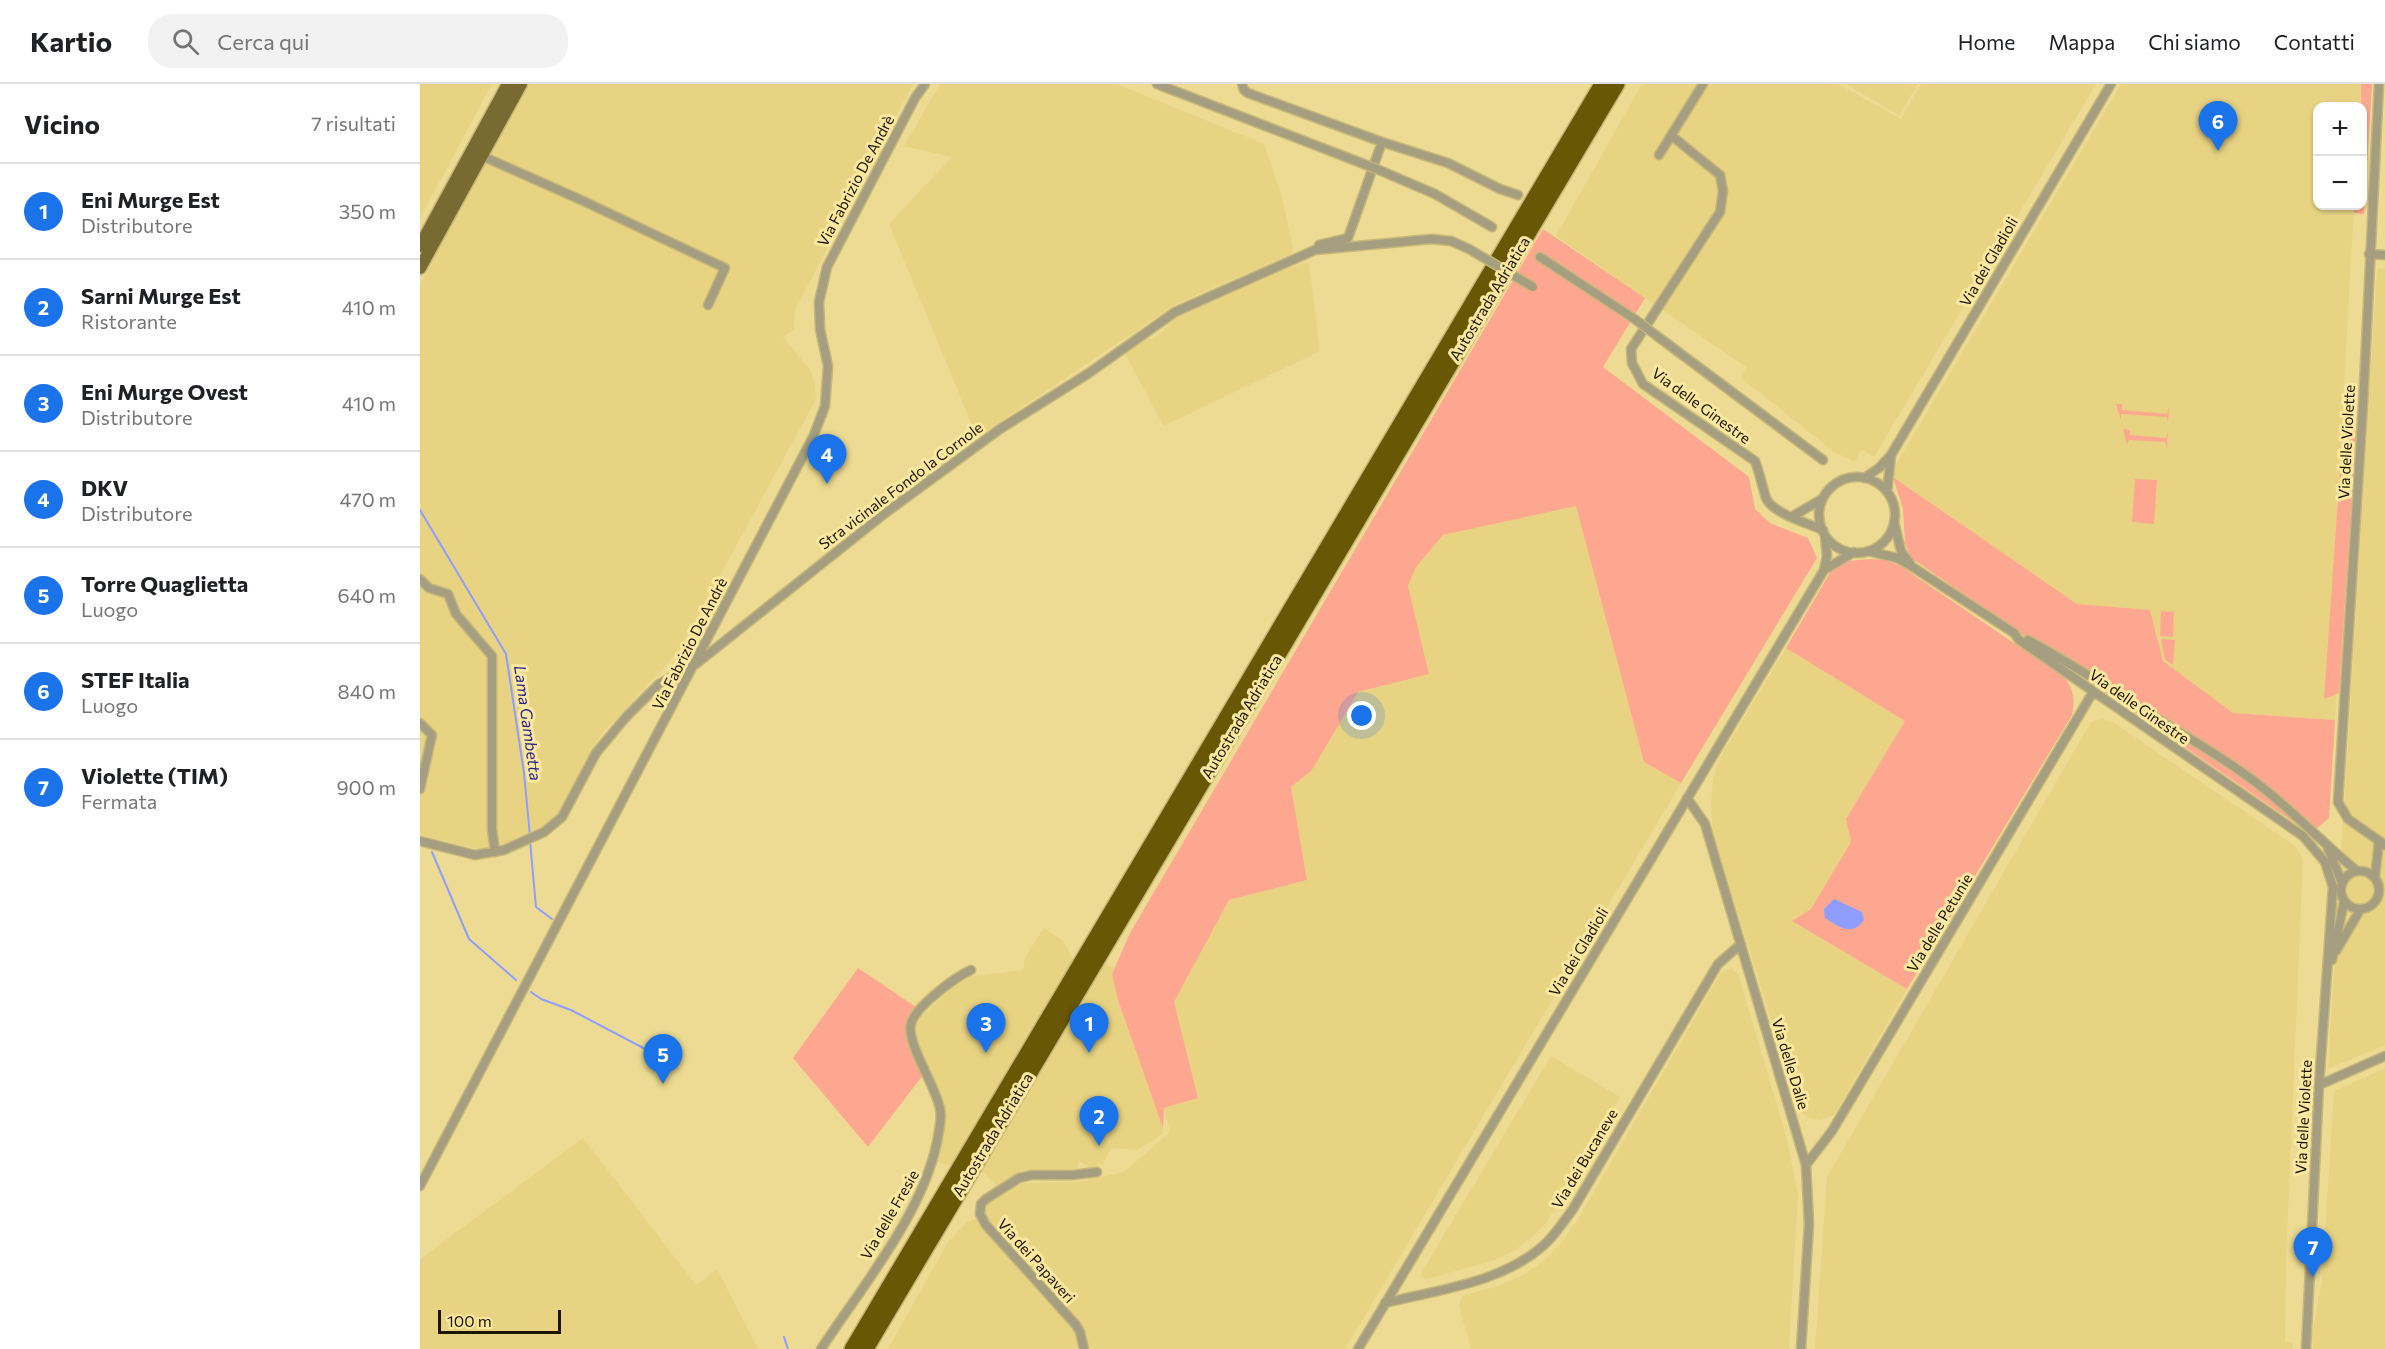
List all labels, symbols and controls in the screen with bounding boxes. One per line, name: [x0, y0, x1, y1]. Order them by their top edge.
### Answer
search box: [148, 14, 568, 68]
text: Kartio: [30, 24, 112, 58]
icon: search: [169, 25, 202, 58]
text: Cerca qui: [217, 28, 310, 55]
text: Home: [1958, 29, 2015, 54]
text: Mappa: [2048, 29, 2115, 54]
text: Chi siamo: [2148, 29, 2241, 54]
text: Contatti: [2274, 29, 2355, 54]
pin: 6: [2198, 101, 2238, 151]
map controls: [2313, 102, 2367, 210]
button: +: [2313, 102, 2367, 156]
text: Vicino: [24, 108, 100, 139]
text: 7 risultati: [311, 111, 396, 135]
street label: Via Fabrizio De Andrè: [813, 112, 897, 249]
button: −: [2313, 156, 2367, 210]
text: Eni Murge Est: [81, 186, 220, 213]
text: 1: [39, 199, 48, 223]
text: 350 m: [339, 199, 396, 223]
text: Distributore: [81, 213, 192, 237]
street label: Via dei Gladioli: [1955, 214, 2021, 309]
street label: Autostrada Adriatica: [1445, 233, 1533, 364]
text: Sarni Murge Est: [81, 282, 241, 309]
text: 2: [38, 295, 49, 319]
text: 410 m: [342, 295, 396, 319]
text: Ristorante: [81, 309, 177, 333]
street label: Via delle Ginestre: [1649, 363, 1755, 447]
text: Eni Murge Ovest: [81, 378, 248, 405]
street label: Via delle Violette: [2334, 384, 2358, 500]
text: 3: [38, 391, 49, 415]
text: 410 m: [342, 391, 396, 415]
text: Distributore: [81, 405, 192, 429]
street label: Stra vicinale Fondo la Cornole: [815, 418, 986, 553]
pin: 4: [808, 434, 846, 484]
text: DKV: [81, 474, 128, 501]
text: 4: [37, 487, 50, 511]
text: 470 m: [340, 487, 396, 511]
text: Distributore: [81, 501, 192, 525]
text: Torre Quaglietta: [81, 570, 248, 597]
street label: Via Fabrizio De Andrè: [648, 574, 730, 713]
text: 5: [38, 583, 49, 607]
text: 640 m: [338, 583, 396, 607]
text: Luogo: [81, 597, 138, 621]
street label: Autostrada Adriatica: [1197, 651, 1285, 782]
water label: Lama Gambetta: [511, 664, 546, 782]
street label: Via delle Ginestre: [2086, 665, 2193, 747]
text: STEF Italia: [81, 666, 190, 693]
text: 6: [37, 679, 50, 703]
text: 840 m: [338, 679, 396, 703]
text: Luogo: [81, 693, 138, 717]
your location: [1347, 701, 1376, 730]
text: Violette (TIM): [81, 762, 228, 789]
text: 7: [38, 775, 49, 799]
text: 900 m: [336, 775, 396, 799]
text: Fermata: [81, 789, 157, 813]
street label: Via delle Petunie: [1903, 870, 1976, 975]
street label: Via dei Gladioli: [1545, 904, 1612, 999]
pin: 3: [966, 1004, 1006, 1053]
pin: 1: [1070, 1004, 1108, 1053]
street label: Via delle Dalie: [1769, 1016, 1813, 1112]
pin: 5: [644, 1034, 682, 1084]
street label: Via delle Violette: [2291, 1059, 2315, 1175]
street label: Autostrada Adriatica: [948, 1069, 1036, 1200]
pin: 2: [1080, 1096, 1118, 1146]
street label: Via dei Bucaneve: [1547, 1105, 1621, 1212]
street label: Via delle Fresie: [856, 1166, 922, 1263]
street label: Via dei Papaveri: [994, 1214, 1079, 1306]
pin: 7: [2294, 1228, 2332, 1277]
scale bar: [438, 1307, 561, 1334]
text: 100 m: [447, 1311, 492, 1330]

